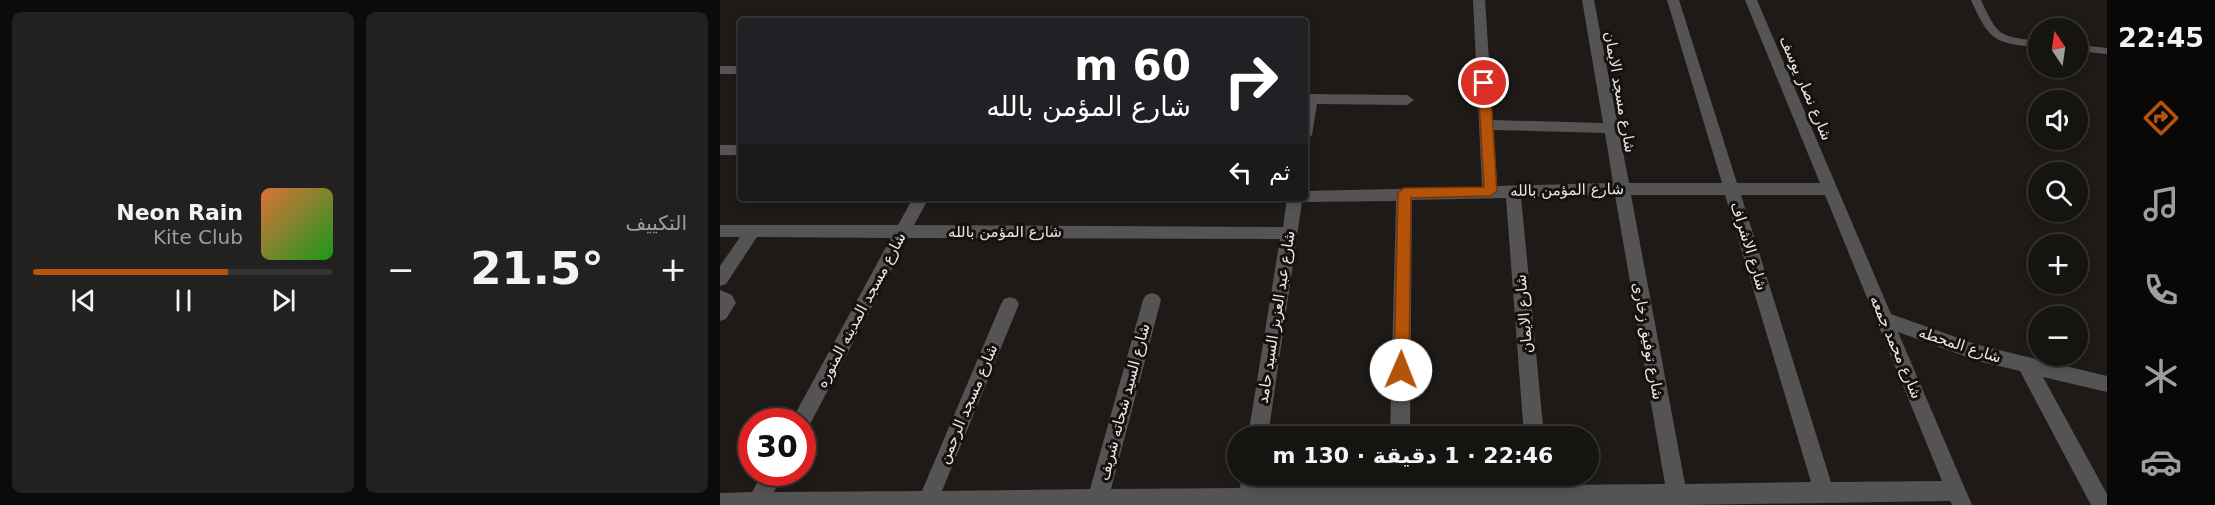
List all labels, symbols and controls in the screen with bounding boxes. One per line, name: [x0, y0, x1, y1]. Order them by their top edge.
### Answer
north arrow: [2028, 18, 2088, 78]
map controls: [2028, 18, 2088, 366]
text: 22:45: [2118, 22, 2204, 53]
street label: شارع مسجد الايمان: [1600, 30, 1640, 154]
street label: شارع نصار يوسف: [1776, 33, 1836, 143]
text: 60 m: [1074, 41, 1191, 90]
icon: right: [1212, 42, 1290, 120]
pin: [1458, 57, 1509, 108]
icon: arrive: [1467, 66, 1500, 99]
button: sound: [2028, 90, 2088, 150]
text: شارع المؤمن بالله: [986, 91, 1191, 122]
icon: directions: [2140, 97, 2182, 139]
icon: left: [1224, 156, 1257, 189]
text: ثم: [1269, 160, 1290, 185]
button: search: [2028, 162, 2088, 222]
street label: شارع المؤمن بالله: [1510, 180, 1624, 200]
icon: music: [2140, 183, 2182, 225]
text: Neon Rain: [116, 200, 243, 225]
street label: شارع الاشراف: [1727, 200, 1771, 292]
text: التكييف: [625, 211, 687, 235]
street label: شارع المؤمن بالله: [948, 223, 1062, 241]
text: Kite Club: [153, 225, 243, 249]
street label: شارع مسجد المدينه المنوره: [812, 229, 910, 391]
street label: شارع عبد العزيز السيد حامد: [1253, 229, 1299, 405]
button: +: [2028, 234, 2088, 294]
text: 21.5°: [470, 242, 604, 295]
text: −: [387, 250, 415, 289]
text: +: [659, 250, 687, 289]
icon: phone: [2140, 269, 2182, 311]
street label: شارع الايمان: [1512, 274, 1536, 354]
street label: شارع توفيق زخارى: [1629, 281, 1667, 401]
icon: previous: [67, 284, 100, 317]
icon: pause: [167, 284, 200, 317]
icon: next: [267, 284, 300, 317]
street label: شارع محمد جمعه: [1866, 293, 1926, 401]
button: −: [2028, 306, 2088, 366]
street label: شارع السيد شحاته شريف: [1094, 322, 1154, 482]
street label: شارع المحطه: [1917, 323, 2003, 367]
position arrow: [1369, 338, 1433, 402]
street label: شارع مسجد الرحمن: [935, 341, 1001, 467]
icon: climate: [2140, 355, 2182, 397]
speed limit sign: 30: [738, 408, 816, 486]
icon: car: [2140, 441, 2182, 483]
text: 22:46 · 1 دقيقة · 130 m: [1273, 443, 1553, 468]

